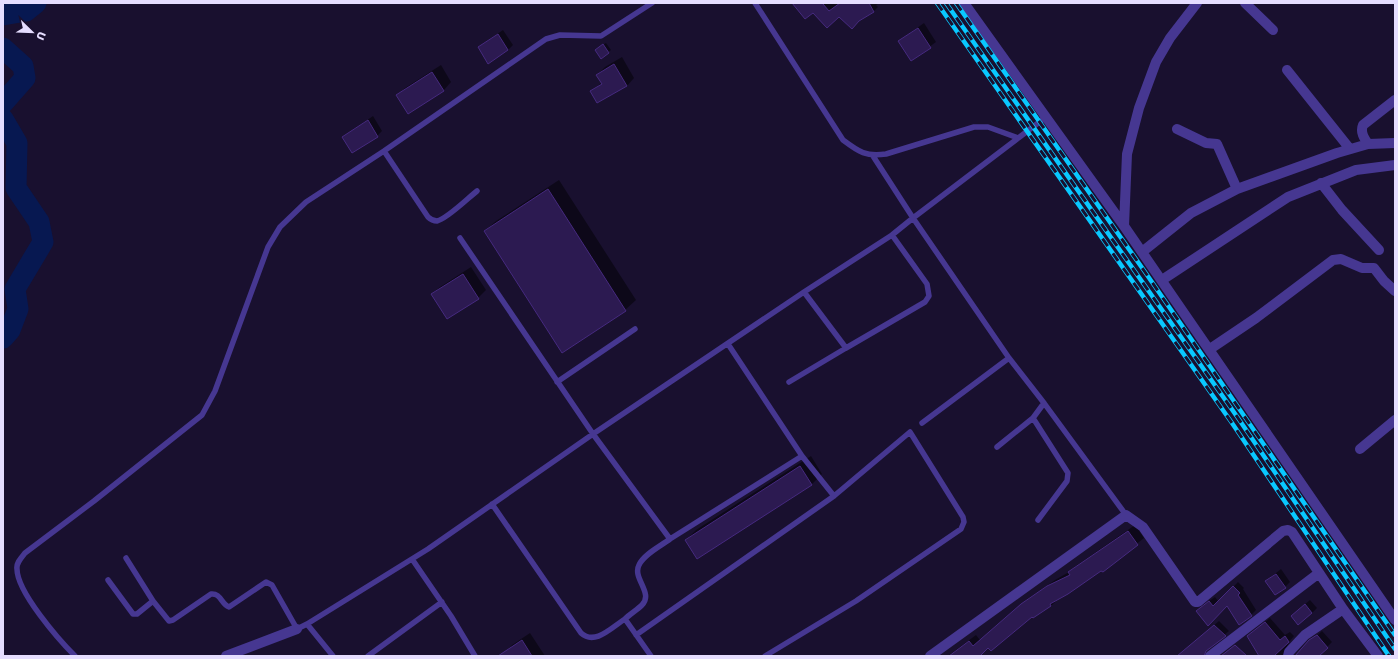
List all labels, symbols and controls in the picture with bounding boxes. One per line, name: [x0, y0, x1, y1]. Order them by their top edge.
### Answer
north arrow: [12, 12, 52, 52]
text: U: [33, 29, 48, 42]

